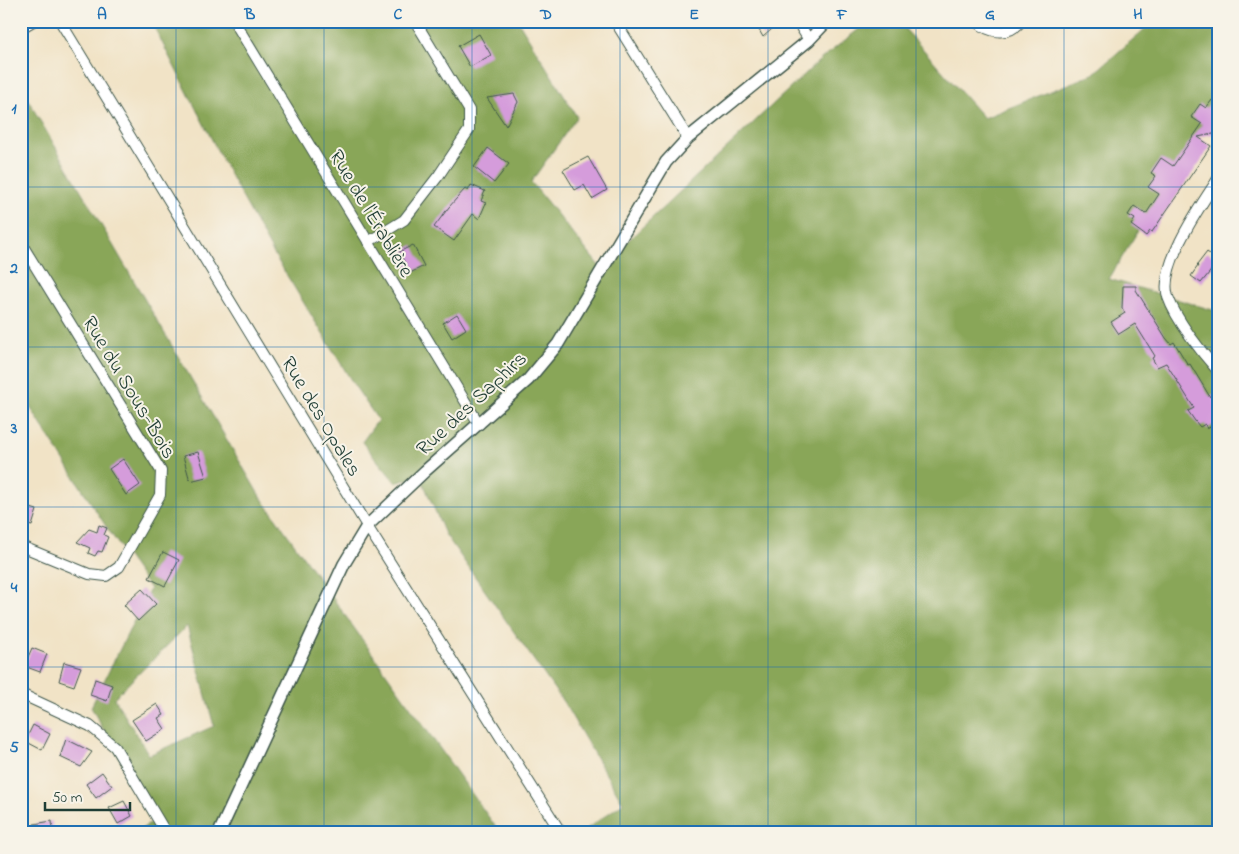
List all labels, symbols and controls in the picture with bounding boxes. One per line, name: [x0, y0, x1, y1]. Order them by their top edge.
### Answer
text: A: [97, 3, 107, 27]
text: B: [244, 3, 256, 27]
text: C: [394, 3, 403, 27]
text: D: [539, 3, 552, 27]
text: E: [689, 3, 699, 27]
text: F: [836, 3, 848, 27]
text: G: [985, 3, 995, 27]
text: H: [1133, 3, 1143, 27]
text: 1: [11, 97, 17, 121]
street label: Rue de l'Érablière: [320, 145, 421, 284]
text: 2: [9, 257, 18, 281]
street label: Rue du Sous-Bois: [74, 311, 183, 465]
street label: Rue des Saphirs: [410, 345, 535, 464]
street label: Rue des Opales: [273, 351, 368, 483]
text: 3: [10, 417, 18, 441]
text: 4: [10, 576, 18, 600]
text: 5: [9, 736, 19, 760]
scale bar: [45, 779, 130, 811]
text: 50 m: [52, 787, 83, 809]

